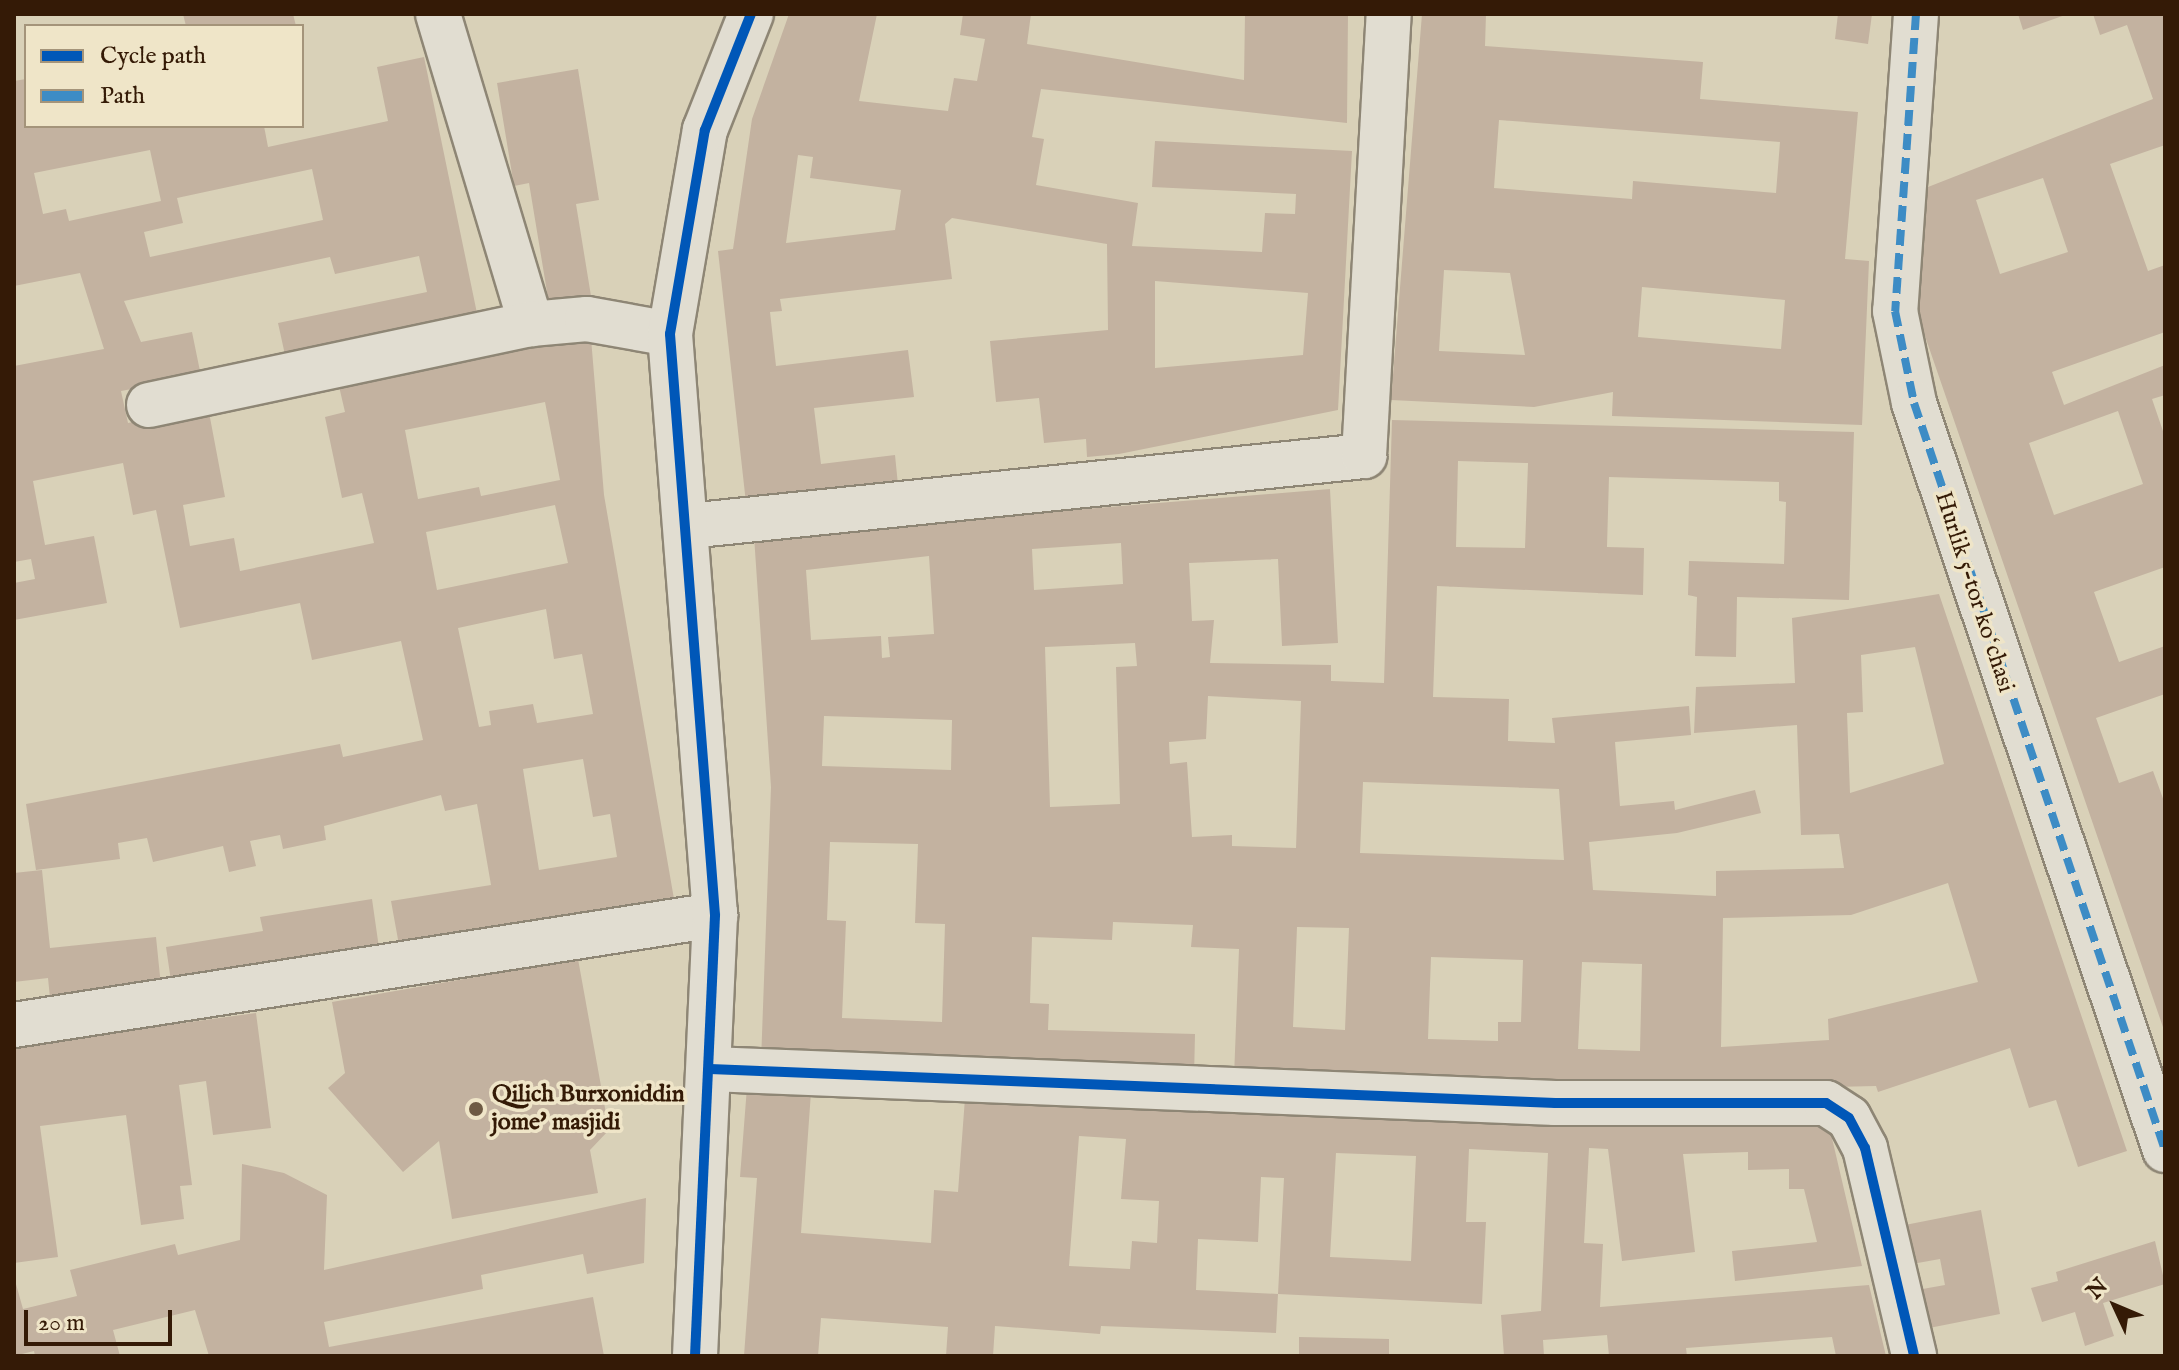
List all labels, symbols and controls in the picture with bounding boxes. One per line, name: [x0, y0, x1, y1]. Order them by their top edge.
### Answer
legend: [24, 24, 304, 128]
text: Cycle path: [100, 41, 206, 72]
text: Path: [100, 81, 145, 112]
street label: Hurlik 5-tor koʻchasi: [1928, 488, 2020, 696]
place label: Qilich Burxoniddin jome' masjidi: [492, 1081, 685, 1137]
marker: Qilich Burxoniddin jome' masjidi: [467, 1100, 485, 1118]
north arrow: [2075, 1266, 2155, 1346]
text: N: [2081, 1273, 2114, 1306]
scale bar: [28, 1294, 176, 1344]
text: 20 m: [38, 1308, 85, 1339]

